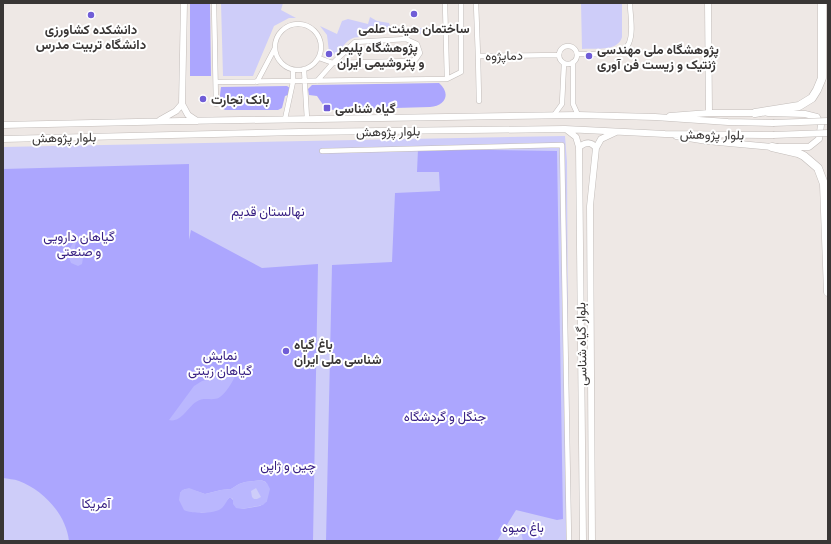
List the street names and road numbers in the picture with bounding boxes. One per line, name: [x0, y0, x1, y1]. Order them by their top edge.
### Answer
street label: دماپژوه: [485, 47, 523, 65]
street label: بلوار پژوهش: [356, 122, 421, 142]
street label: بلوار پژوهش: [680, 125, 744, 145]
street label: بلوار پژوهش: [32, 128, 97, 148]
street label: بلوار گیاه شناسی: [572, 302, 591, 386]

